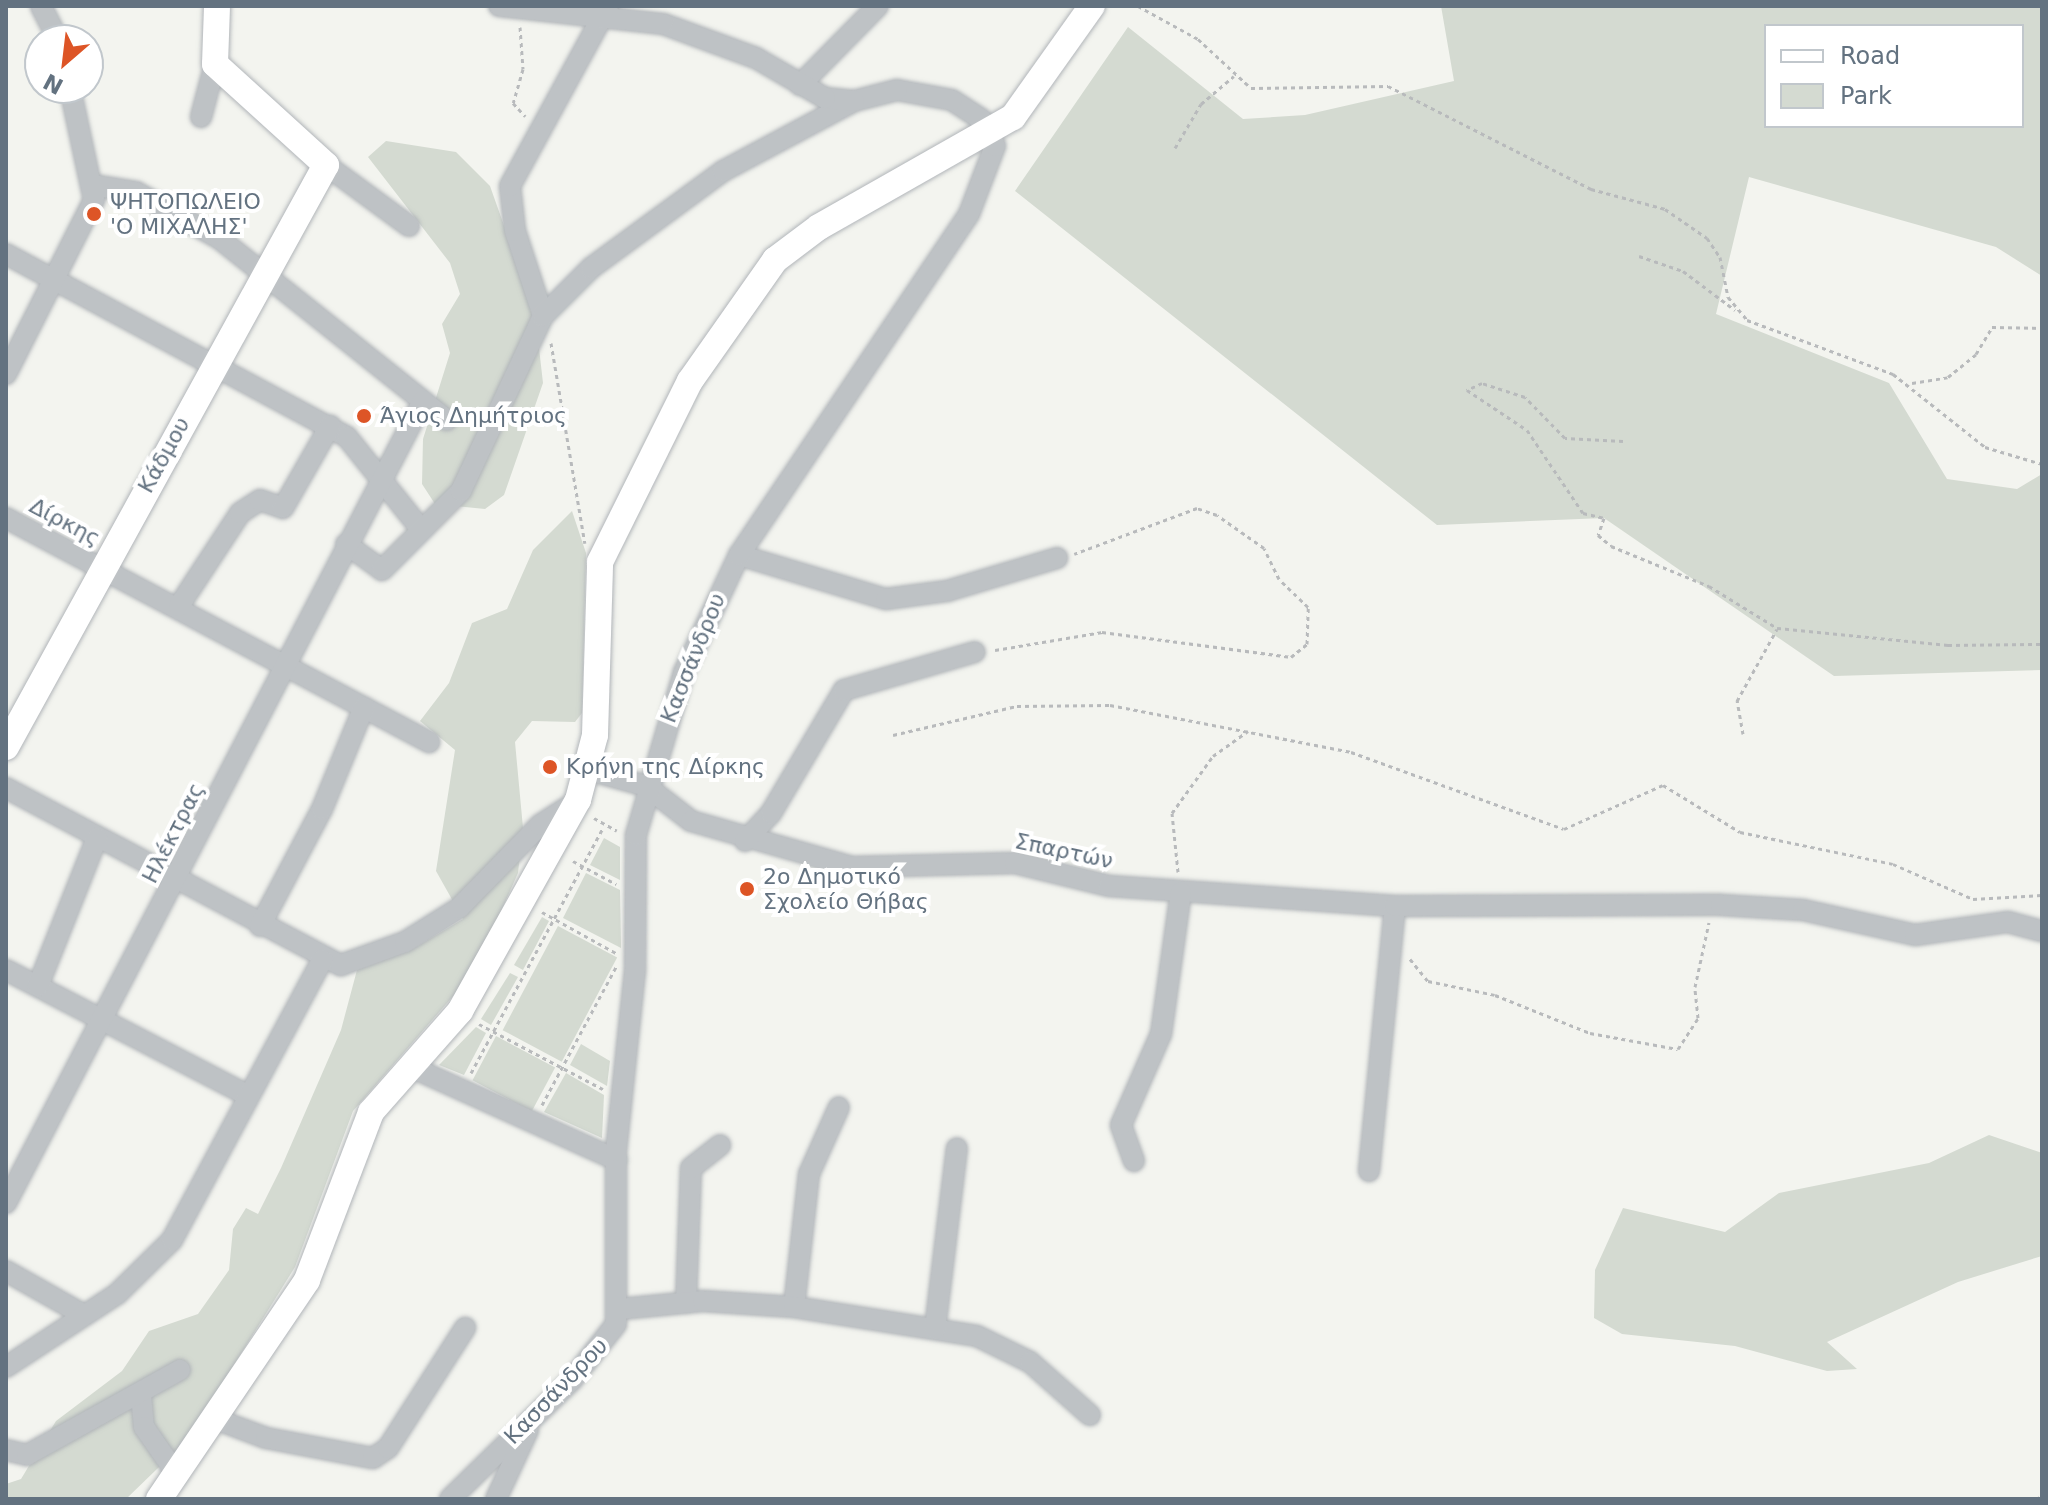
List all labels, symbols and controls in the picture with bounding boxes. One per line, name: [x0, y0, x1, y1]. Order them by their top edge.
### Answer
north arrow: [24, 24, 104, 104]
legend: [1764, 24, 2024, 128]
text: Road: [1840, 42, 1900, 70]
text: N: [39, 69, 67, 99]
text: Park: [1840, 82, 1892, 110]
place label: ΨΗΤΟΠΩΛΕΙΟ 'Ο ΜΙΧΑΛΗΣ': [110, 188, 261, 240]
marker: ΨΗΤΟΠΩΛΕΙΟ 'Ο ΜΙΧΑΛΗΣ': [85, 205, 103, 223]
place label: Άγιος Δημήτριος: [380, 403, 567, 429]
marker: Άγιος Δημήτριος: [355, 407, 373, 425]
street label: Κάδμου: [132, 412, 196, 498]
street label: Δίρκης: [25, 492, 105, 552]
street label: Κασσάνδρου: [655, 589, 731, 727]
place label: Κρήνη της Δίρκης: [566, 754, 765, 780]
marker: Κρήνη της Δίρκης: [541, 758, 559, 776]
street label: Ηλέκτρας: [136, 778, 210, 888]
street label: Σπαρτών: [1013, 828, 1115, 874]
place label: 2ο Δημοτικό Σχολείο Θήβας: [763, 863, 929, 914]
marker: 2ο Δημοτικό Σχολείο Θήβας: [738, 880, 756, 898]
street label: Κασσάνδρου: [499, 1332, 613, 1450]

